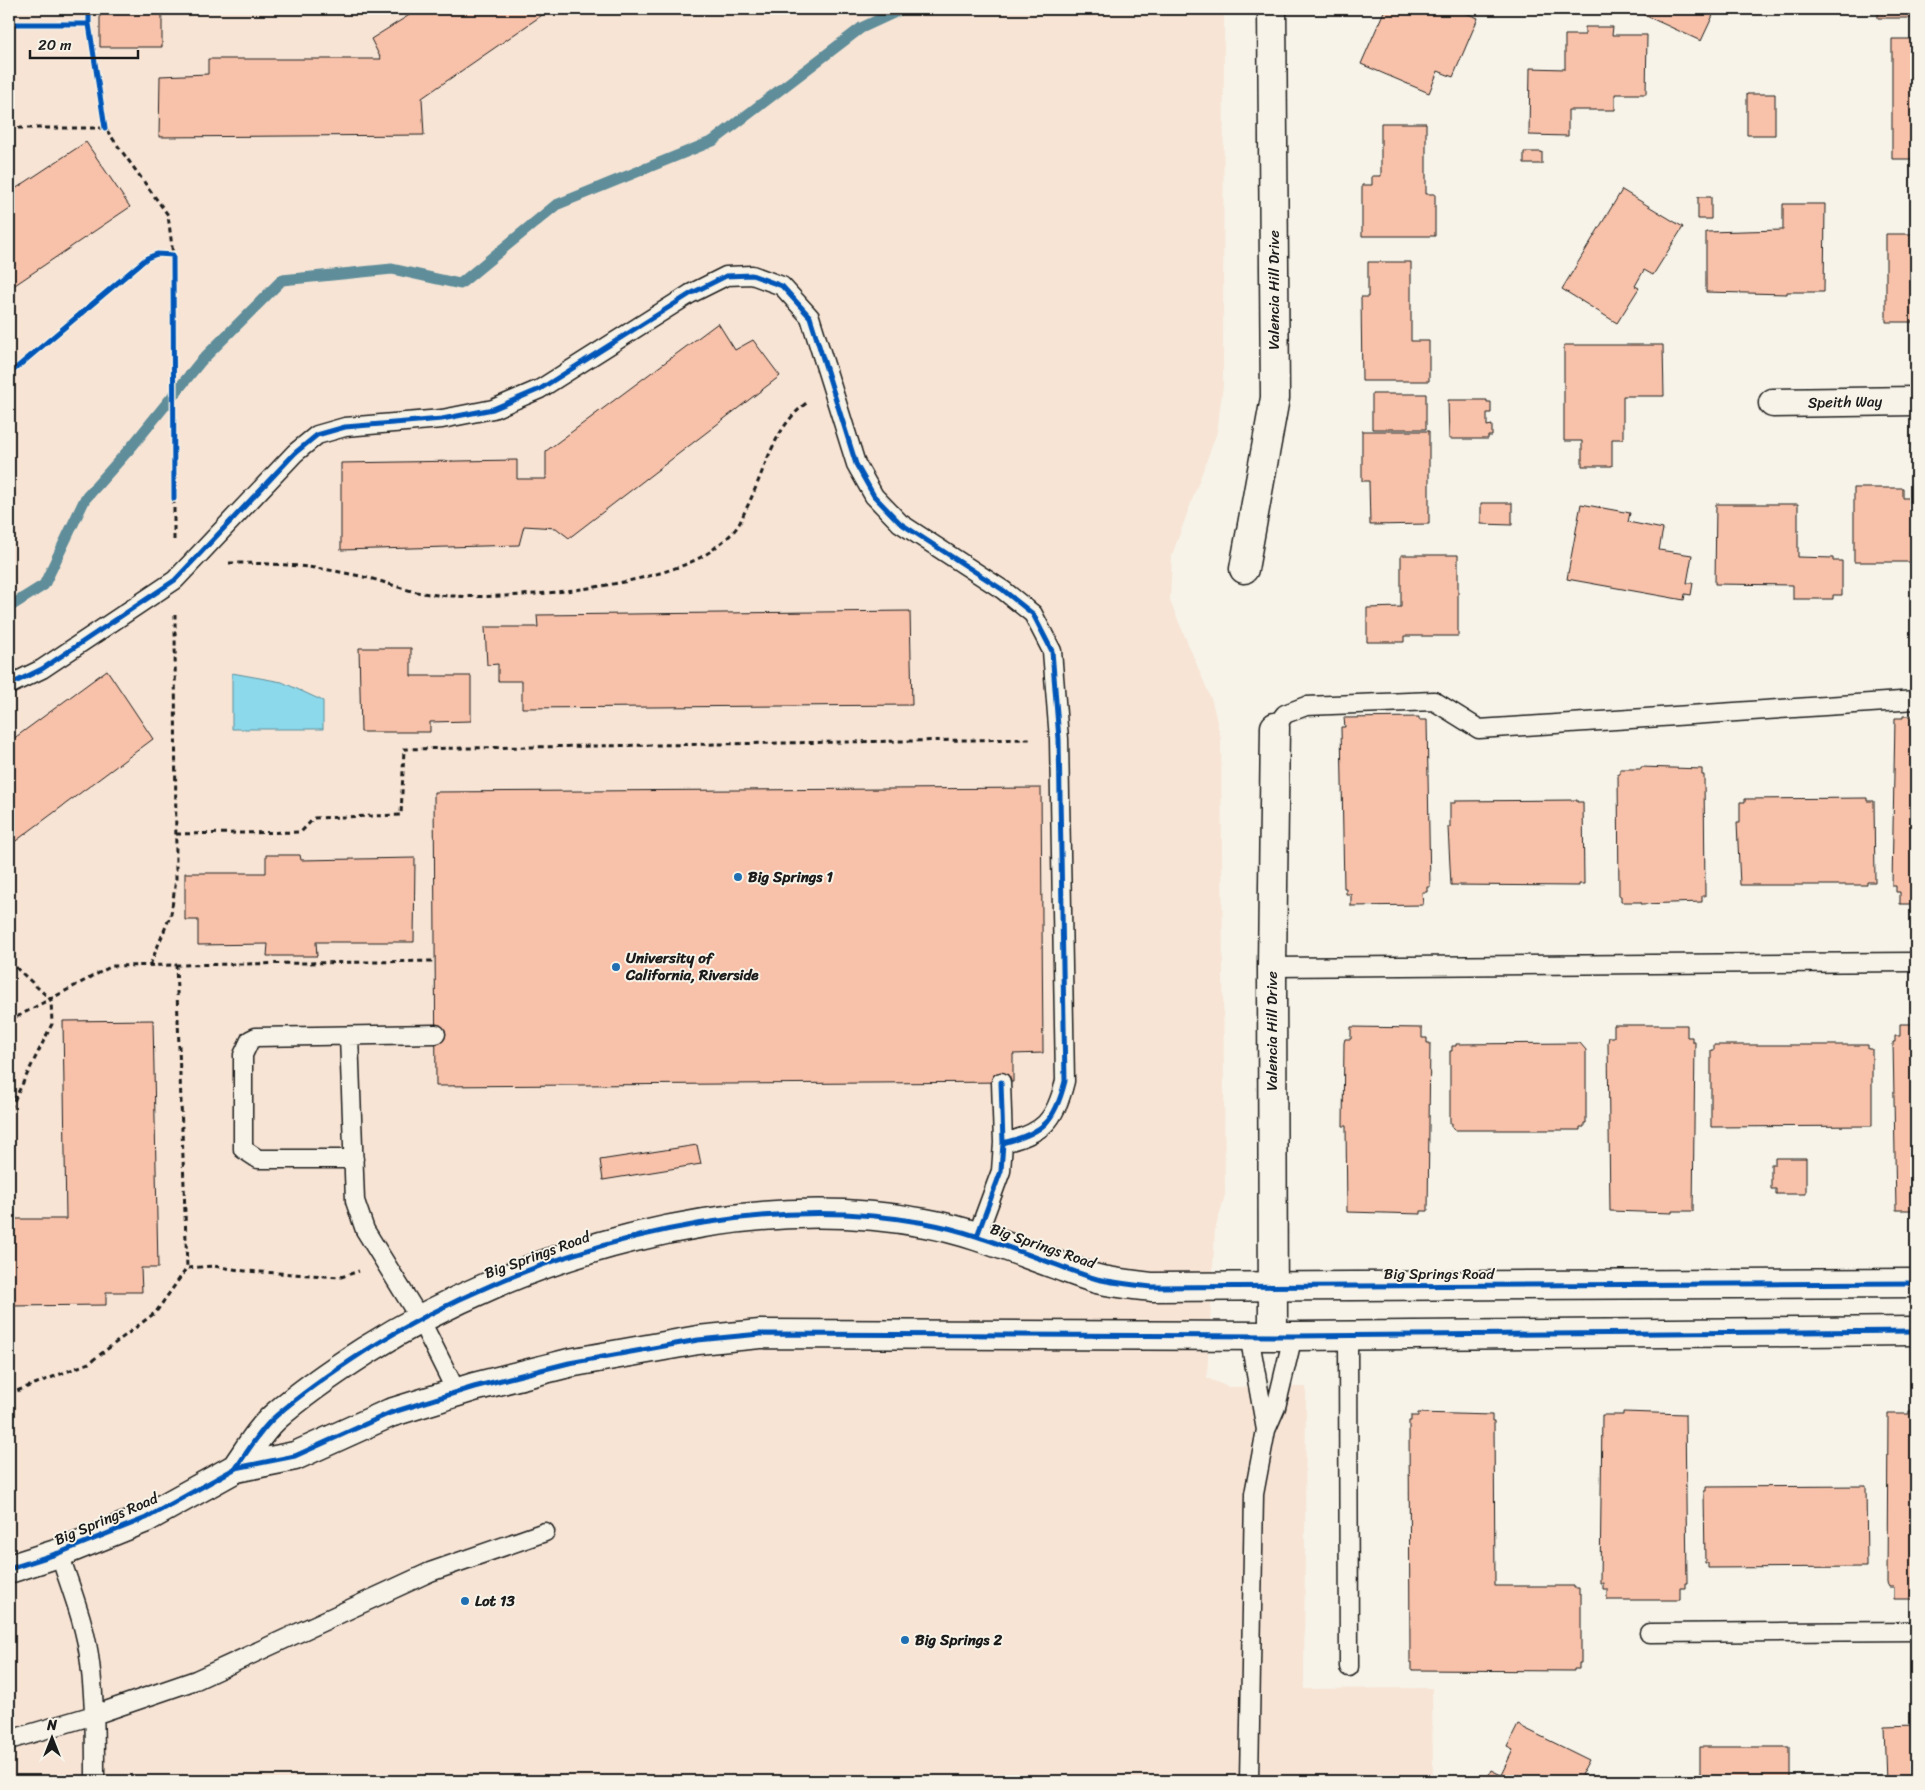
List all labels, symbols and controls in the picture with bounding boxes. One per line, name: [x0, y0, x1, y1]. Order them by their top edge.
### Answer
scale bar: [30, 28, 138, 60]
text: 20 m: [38, 32, 72, 58]
street label: Valencia Hill Drive: [1261, 230, 1287, 350]
street label: Speith Way: [1808, 388, 1883, 416]
place label: Big Springs 1: [748, 864, 833, 890]
marker: Big Springs 1: [732, 871, 744, 883]
place label: University of California, Riverside: [625, 945, 759, 988]
marker: University of California, Riverside: [610, 961, 622, 973]
street label: Valencia Hill Drive: [1259, 971, 1285, 1091]
street label: Big Springs Road: [987, 1216, 1100, 1277]
street label: Big Springs Road: [481, 1224, 594, 1286]
street label: Big Springs Road: [1384, 1261, 1495, 1287]
street label: Big Springs Road: [50, 1485, 163, 1553]
place label: Lot 13: [475, 1588, 515, 1614]
marker: Lot 13: [459, 1595, 471, 1607]
place label: Big Springs 2: [915, 1627, 1002, 1653]
marker: Big Springs 2: [899, 1634, 911, 1646]
north arrow: [28, 1712, 78, 1762]
text: N: [46, 1713, 57, 1738]

